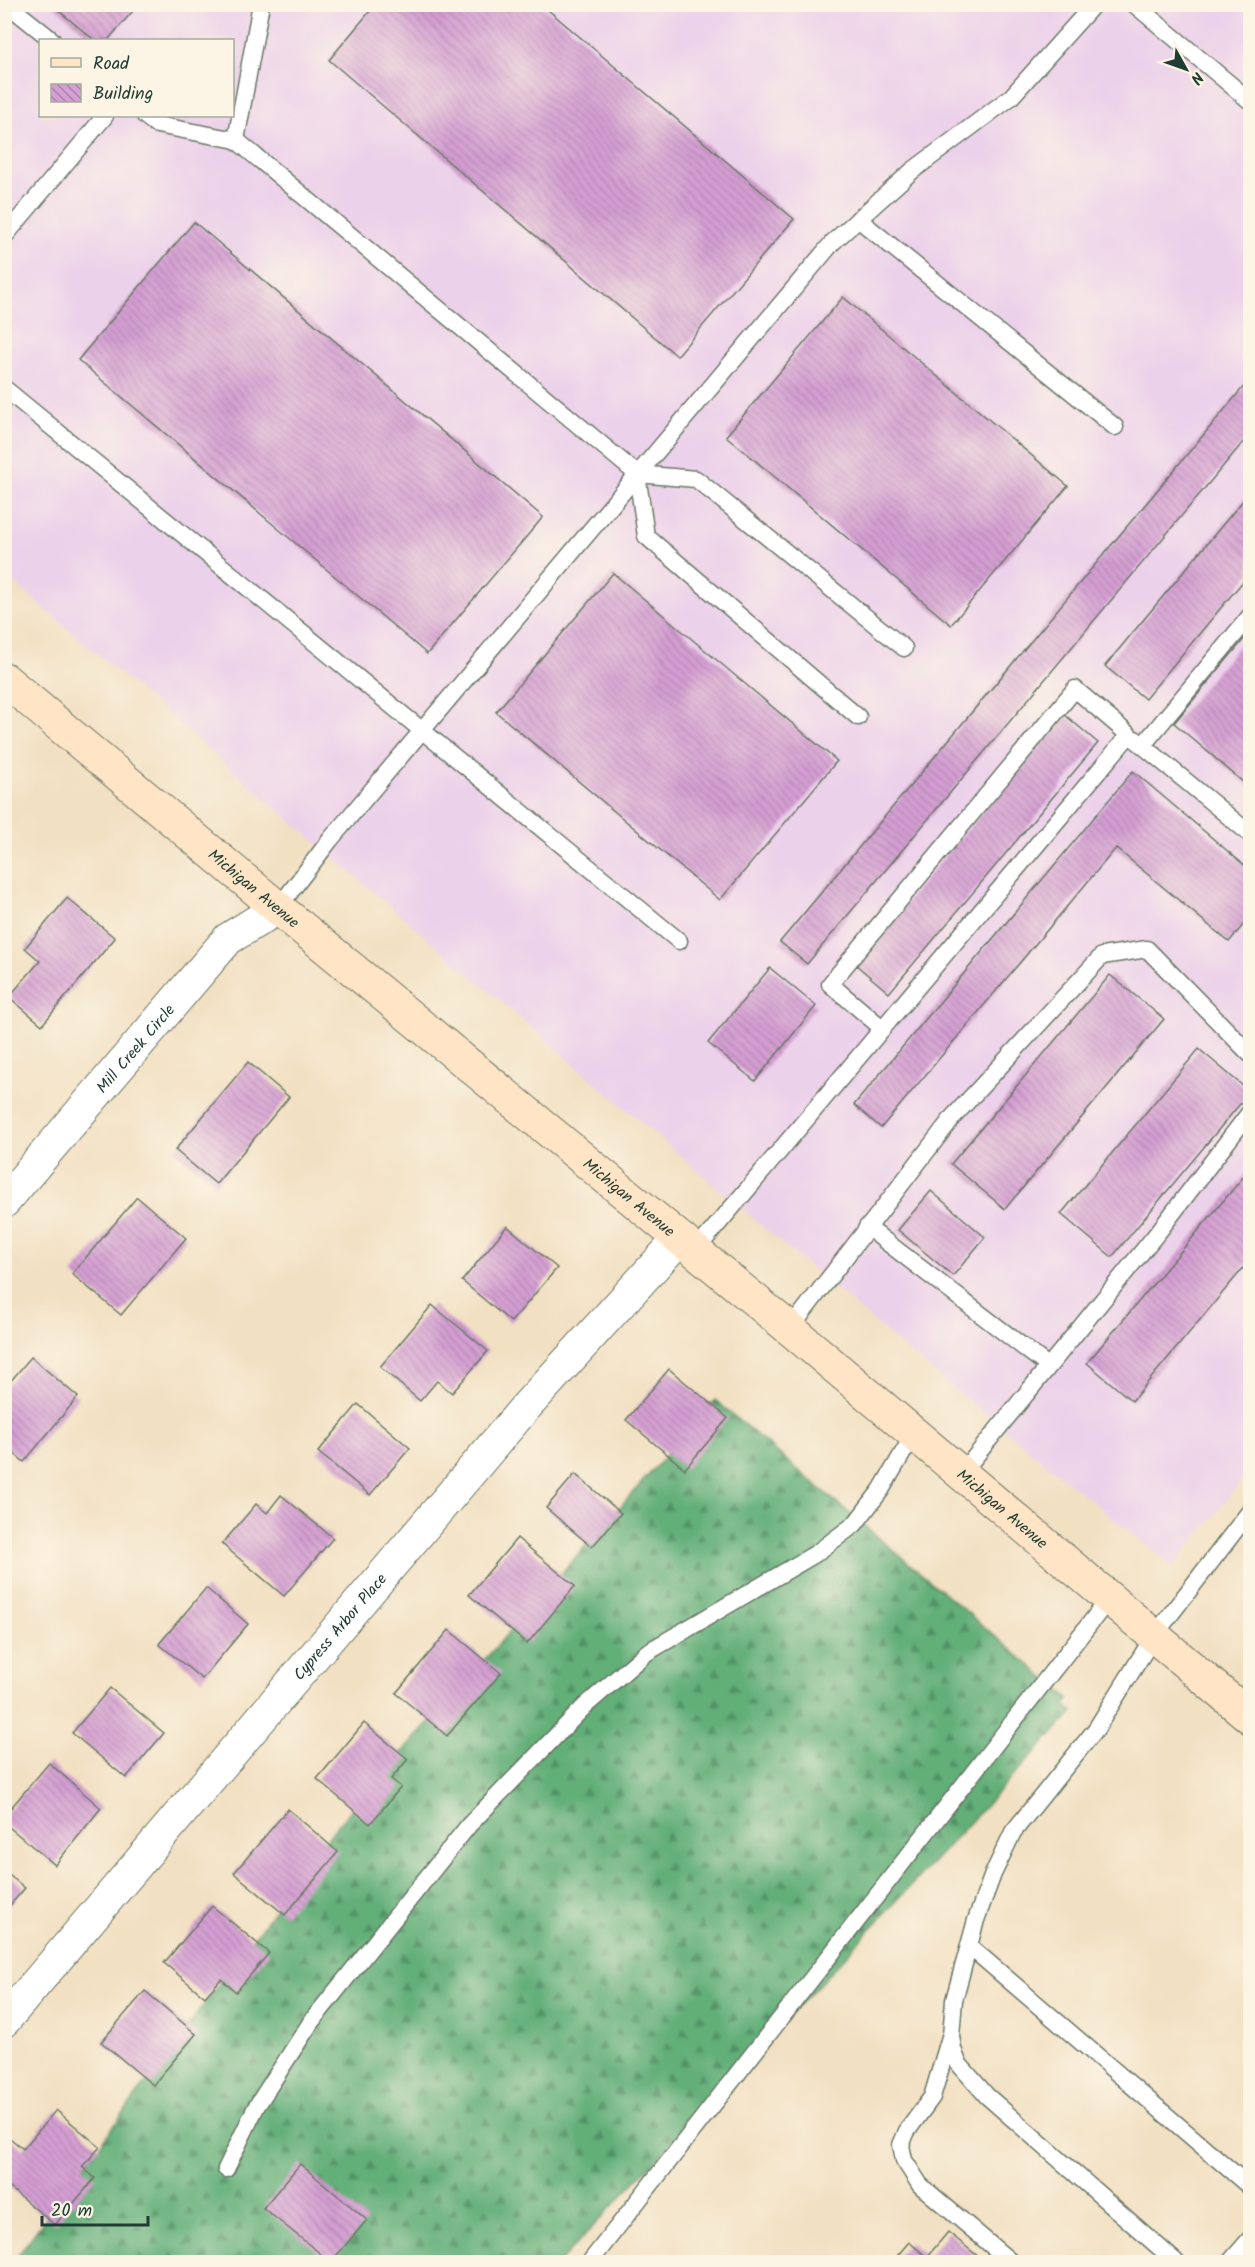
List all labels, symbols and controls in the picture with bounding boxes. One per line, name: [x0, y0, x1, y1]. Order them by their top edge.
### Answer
legend: [39, 39, 234, 117]
north arrow: [1156, 39, 1216, 99]
text: Road: [93, 50, 130, 79]
text: N: [1184, 66, 1209, 90]
text: Building: [93, 80, 153, 109]
street label: Michigan Avenue: [202, 843, 305, 935]
street label: Mill Creek Circle: [91, 999, 182, 1100]
street label: Michigan Avenue: [577, 1152, 680, 1244]
street label: Michigan Avenue: [950, 1463, 1053, 1555]
street label: Cypress Arbor Place: [288, 1568, 394, 1686]
scale bar: [42, 2189, 148, 2227]
text: 20 m: [51, 2197, 92, 2226]

